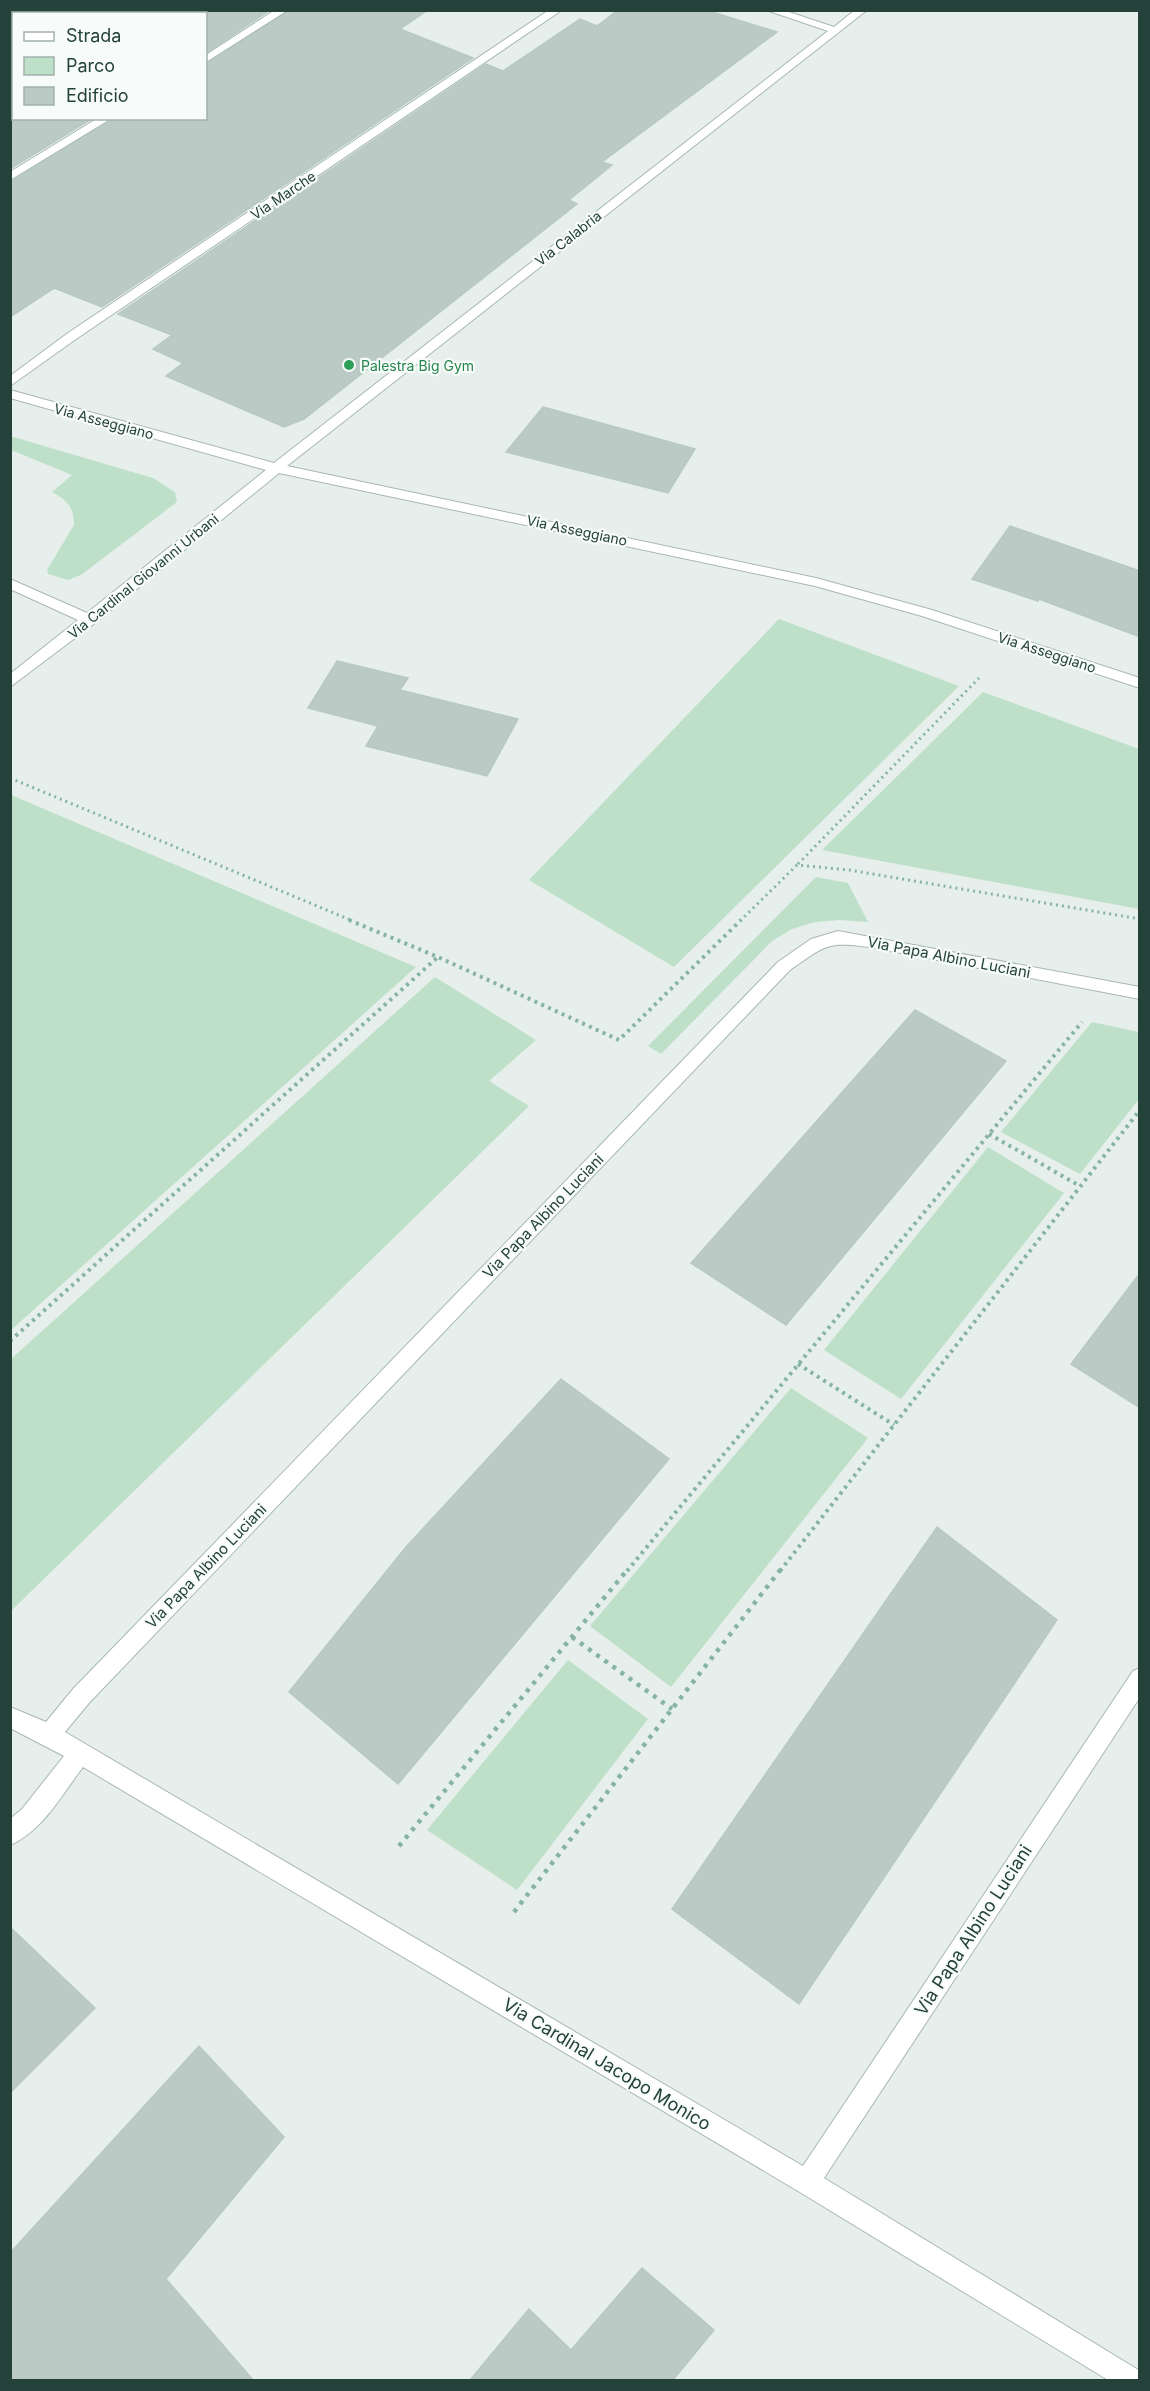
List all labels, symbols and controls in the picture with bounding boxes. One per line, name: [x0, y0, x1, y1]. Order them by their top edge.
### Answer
legend: [12, 12, 207, 120]
text: Strada: [66, 25, 121, 46]
text: Parco: [66, 55, 115, 76]
text: Edificio: [66, 85, 129, 106]
street label: Via Marche: [247, 167, 319, 223]
street label: Via Calabria: [531, 207, 605, 269]
place label: Palestra Big Gym: [361, 357, 474, 374]
marker: Palestra Big Gym: [342, 358, 356, 372]
street label: Via Asseggiano: [52, 400, 156, 442]
street label: Via Cardinal Giovanni Urbani: [64, 510, 222, 642]
street label: Via Asseggiano: [525, 511, 629, 549]
street label: Via Asseggiano: [996, 628, 1098, 676]
street label: Via Papa Albino Luciani: [866, 932, 1032, 982]
street label: Via Papa Albino Luciani: [479, 1150, 607, 1282]
street label: Via Papa Albino Luciani: [142, 1500, 270, 1632]
street label: Via Papa Albino Luciani: [910, 1841, 1036, 2019]
street label: Via Cardinal Jacopo Monico: [499, 1994, 715, 2134]

